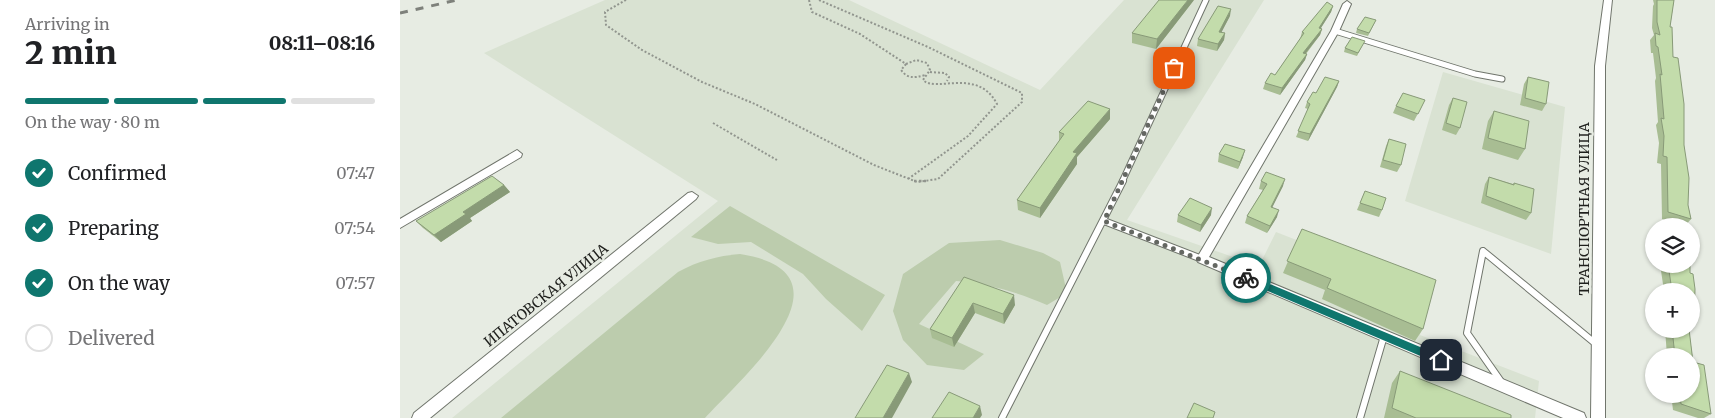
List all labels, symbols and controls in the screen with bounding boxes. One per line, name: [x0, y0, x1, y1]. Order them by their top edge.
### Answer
text: Arriving in: [25, 14, 110, 34]
text: 08:11–08:16: [269, 31, 375, 55]
text: 2 min: [25, 33, 117, 73]
pin: [1153, 47, 1195, 89]
icon: bag: [1160, 54, 1188, 82]
text: On the way · 80 m: [25, 112, 160, 132]
street label: ТРАНСПОРТНАЯ УЛИЦА: [1575, 122, 1593, 296]
icon: check: [25, 159, 53, 187]
text: Confirmed: [68, 161, 166, 185]
text: 07:47: [336, 163, 375, 183]
icon: check: [25, 214, 53, 242]
text: Preparing: [68, 216, 159, 240]
text: 07:54: [334, 218, 375, 238]
map controls: [1645, 218, 1700, 403]
button: layers: [1645, 218, 1700, 273]
street label: ИПАТОВСКАЯ УЛИЦА: [480, 239, 612, 351]
courier: [1221, 253, 1271, 303]
icon: bike: [1232, 264, 1260, 292]
icon: check: [25, 269, 53, 297]
text: On the way: [68, 271, 170, 295]
text: 07:57: [335, 273, 375, 293]
button: +: [1645, 283, 1700, 338]
text: Delivered: [68, 326, 155, 350]
pin: [1420, 339, 1462, 381]
icon: home: [1427, 346, 1455, 374]
button: −: [1645, 348, 1700, 403]

